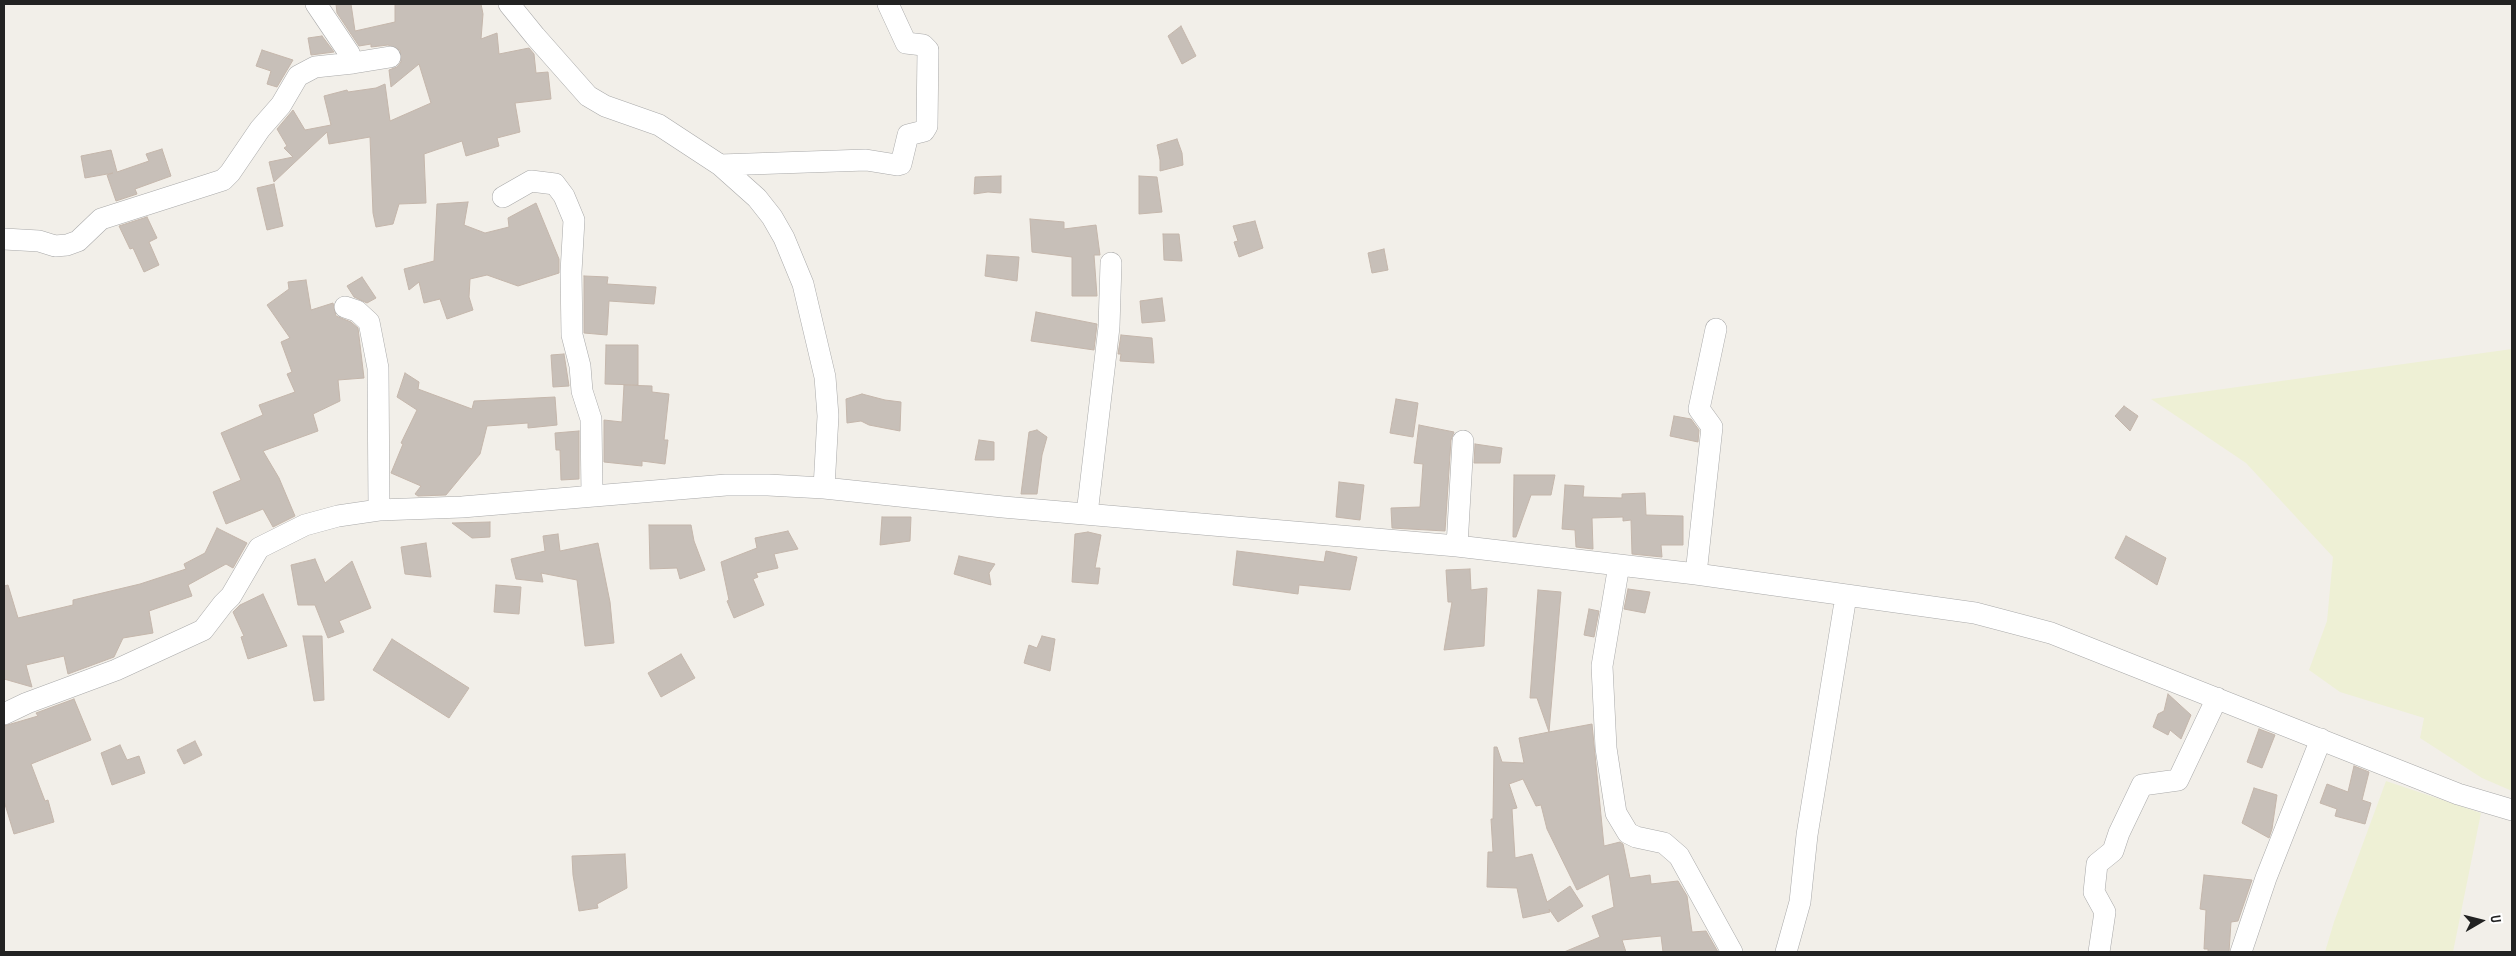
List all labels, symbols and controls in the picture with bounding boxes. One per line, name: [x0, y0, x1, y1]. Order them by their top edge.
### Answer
north arrow: [2456, 896, 2506, 946]
text: U: [2486, 914, 2505, 924]

